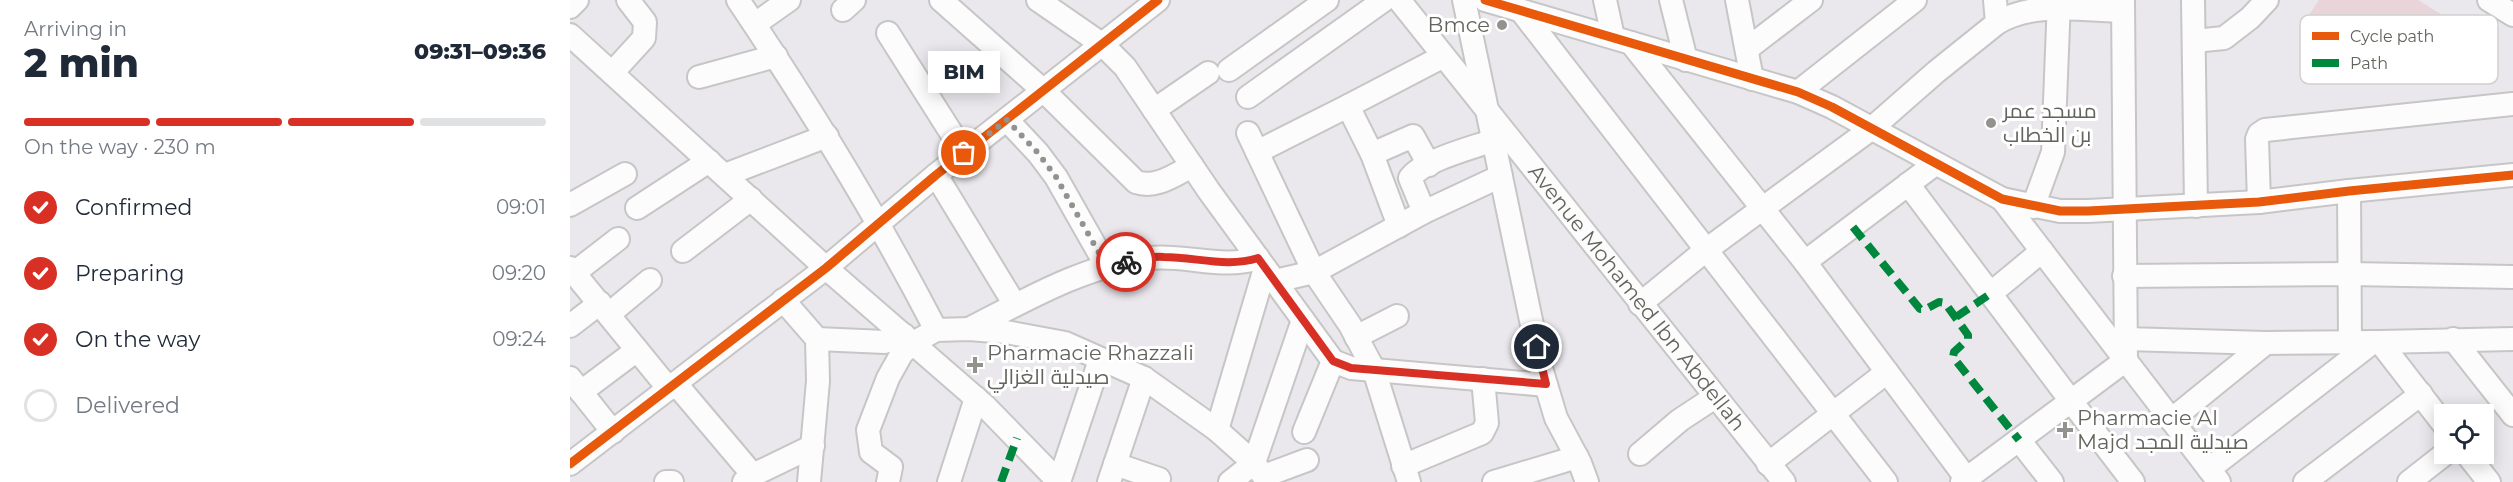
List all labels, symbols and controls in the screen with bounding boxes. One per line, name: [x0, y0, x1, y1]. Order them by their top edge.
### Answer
place label: Bmce: [1428, 12, 1490, 37]
legend: [2300, 15, 2498, 84]
text: Arriving in: [24, 17, 127, 41]
marker: Bmce: [1495, 18, 1509, 32]
text: Cycle path: [2350, 27, 2434, 46]
text: 09:31–09:36: [414, 38, 546, 65]
text: 2 min: [24, 39, 139, 87]
callout: BIM: [928, 51, 1000, 93]
text: Path: [2350, 54, 2388, 73]
text: BIM: [943, 60, 985, 84]
place label: مسجد عمر بن الخطاب: [2002, 98, 2097, 148]
marker: مسجد عمر بن الخطاب: [1984, 116, 1998, 130]
pin: [938, 127, 989, 178]
text: On the way · 230 m: [24, 135, 216, 159]
icon: bag: [947, 136, 980, 169]
street label: Avenue Mohamed Ibn Abdellah: [1523, 159, 1751, 436]
icon: check: [24, 191, 57, 224]
text: Confirmed: [75, 194, 192, 221]
text: 09:01: [496, 195, 546, 219]
courier: [1096, 232, 1156, 292]
icon: bike: [1110, 246, 1143, 279]
icon: check: [24, 257, 57, 290]
text: Preparing: [75, 260, 184, 287]
text: 09:20: [492, 261, 546, 285]
pin: [1511, 321, 1562, 372]
icon: check: [24, 323, 57, 356]
text: On the way: [75, 326, 200, 353]
text: 09:24: [492, 327, 546, 351]
icon: home: [1520, 330, 1553, 363]
place label: Pharmacie Rhazzali صيدلية الغزالي: [987, 340, 1194, 393]
marker: Pharmacie Rhazzali صيدلية الغزالي: [968, 358, 982, 372]
text: Delivered: [75, 392, 180, 419]
map controls: [2434, 404, 2494, 464]
button: locate: [2434, 404, 2494, 464]
place label: Pharmacie Al Majd صيدلية المجد: [2077, 405, 2249, 454]
marker: Pharmacie Al Majd صيدلية المجد: [2058, 423, 2072, 437]

